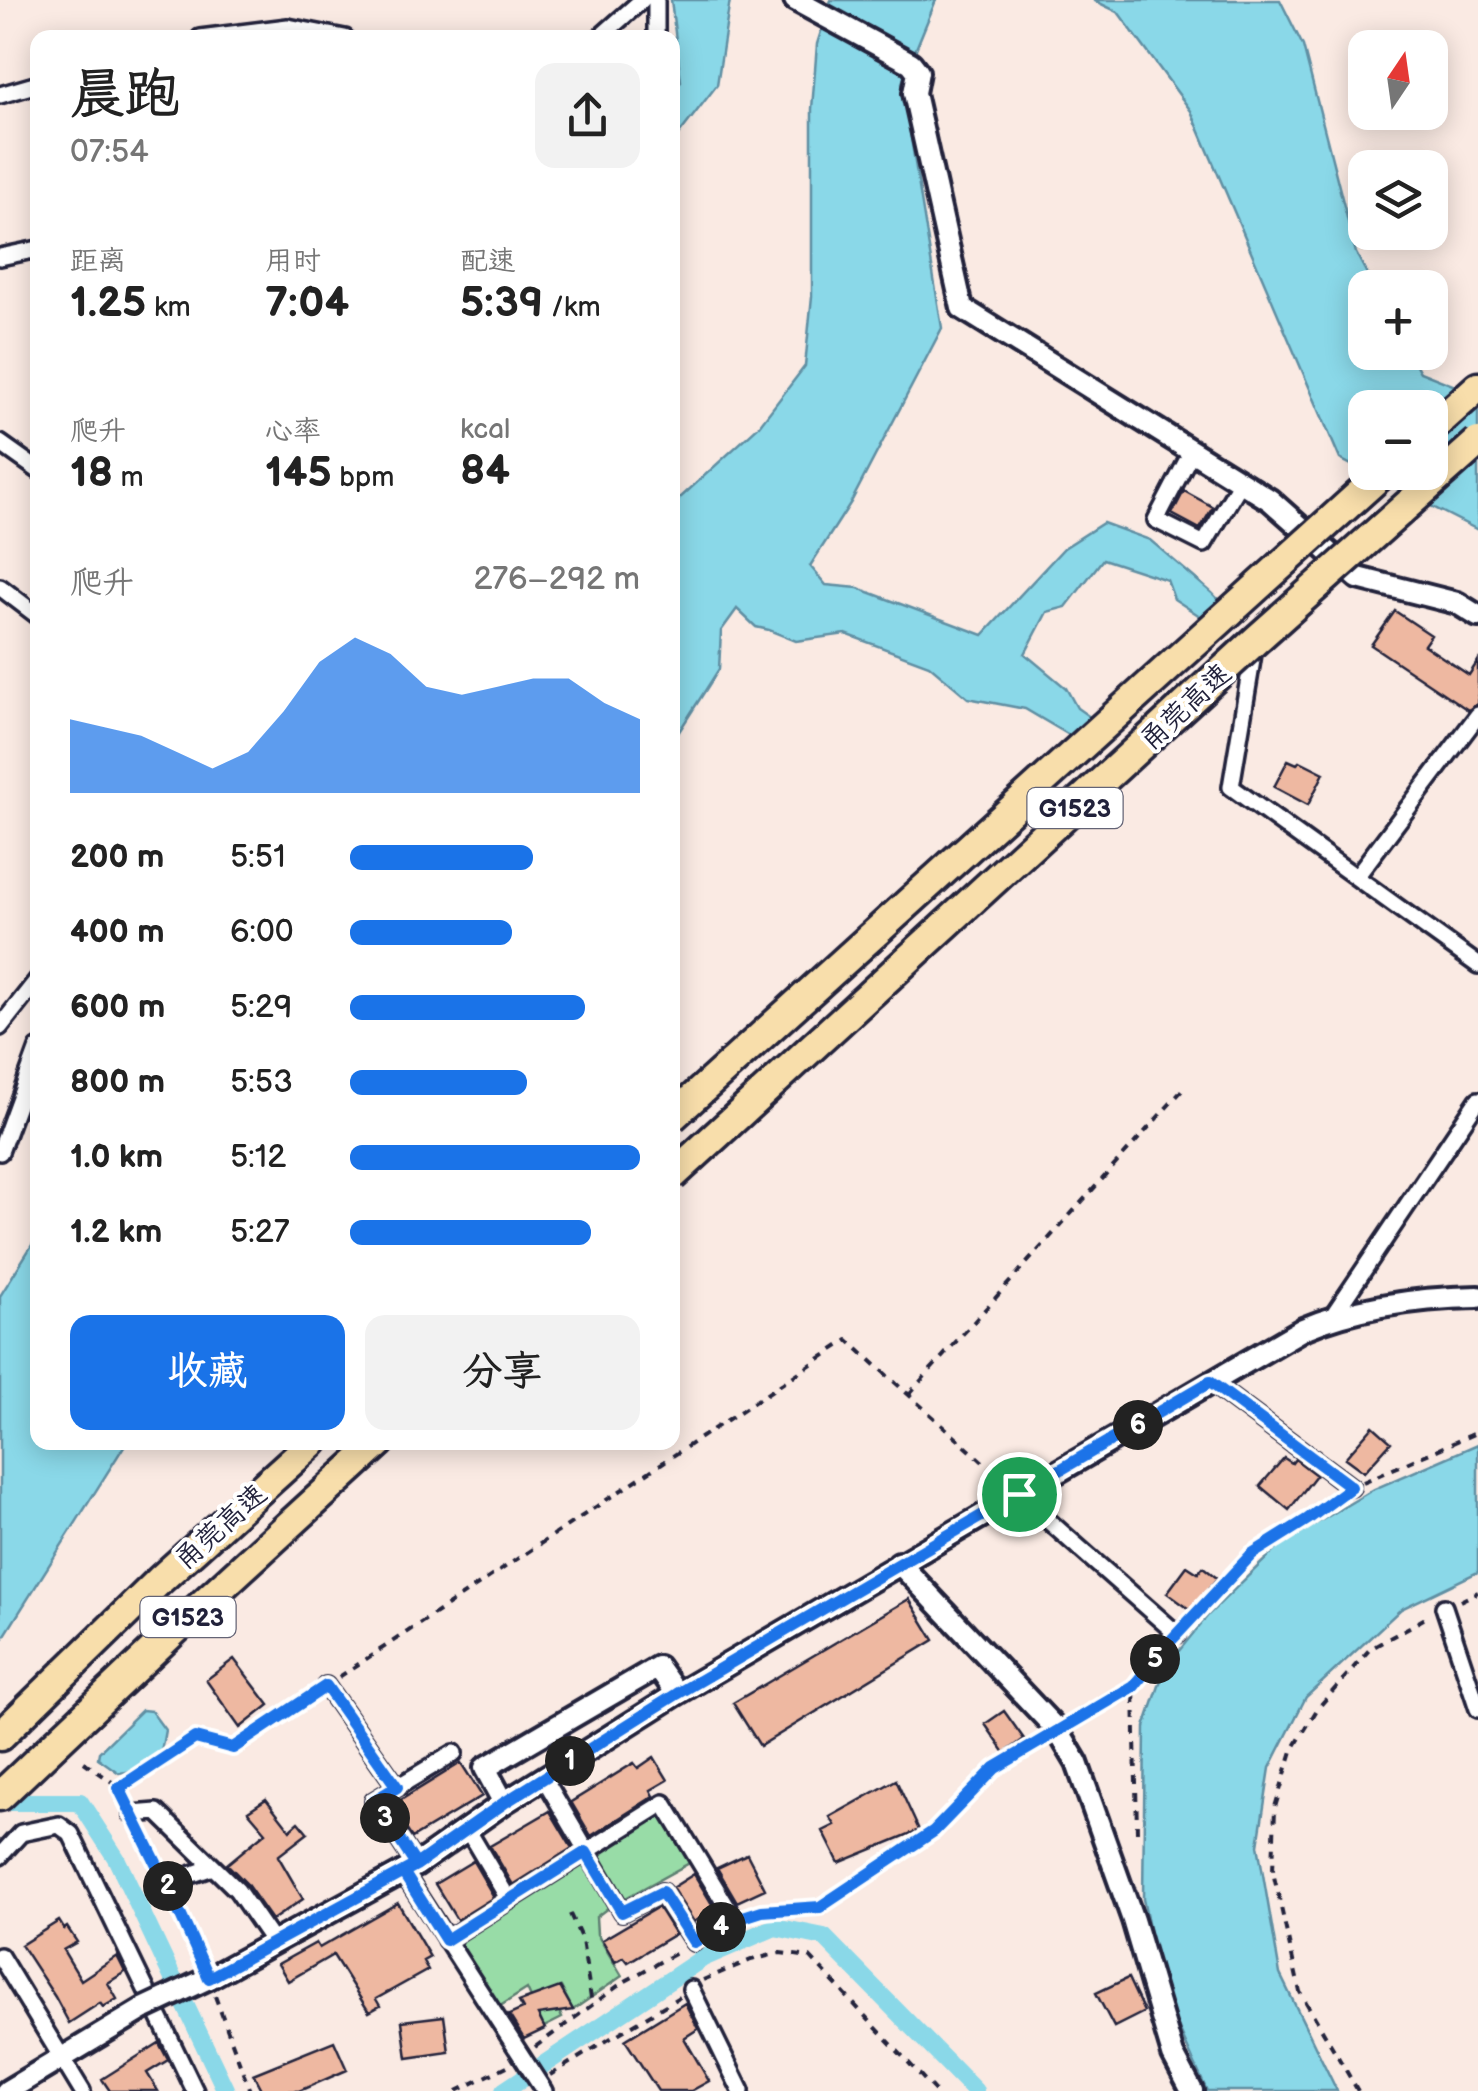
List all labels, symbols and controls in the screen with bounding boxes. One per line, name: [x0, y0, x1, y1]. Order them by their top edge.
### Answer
north arrow: [1348, 30, 1448, 130]
map controls: [1348, 30, 1448, 490]
text: 晨跑: [70, 62, 180, 129]
button: share: [535, 63, 640, 168]
text: 07:54: [70, 133, 149, 172]
button: layers: [1348, 150, 1448, 250]
text: 距离: [70, 245, 126, 278]
text: 用时: [265, 245, 321, 278]
text: 配速: [460, 245, 516, 278]
button: +: [1348, 270, 1448, 370]
text: 1.25: [70, 278, 146, 329]
text: 7:04: [265, 278, 349, 329]
text: 5:39: [460, 278, 543, 329]
text: km: [146, 291, 191, 324]
text: /km: [543, 291, 601, 324]
button: −: [1348, 390, 1448, 490]
text: kcal: [460, 413, 510, 446]
text: 爬升: [70, 415, 126, 448]
text: 心率: [265, 415, 321, 448]
text: 84: [460, 446, 510, 497]
text: 18: [70, 448, 113, 499]
text: 145: [265, 448, 332, 499]
text: m: [113, 461, 144, 494]
text: bpm: [332, 461, 394, 494]
text: 276–292 m: [473, 560, 640, 599]
text: 爬升: [70, 564, 134, 603]
street label: 甬莞高速: [1134, 657, 1238, 757]
road number: G1523: [1028, 788, 1122, 828]
text: 200 m: [70, 838, 164, 877]
text: 5:51: [230, 838, 286, 877]
text: 400 m: [70, 913, 165, 952]
text: 6:00: [230, 913, 294, 952]
text: 600 m: [70, 988, 165, 1027]
text: 5:29: [230, 988, 292, 1027]
text: 800 m: [70, 1063, 165, 1102]
text: 5:53: [230, 1063, 293, 1102]
text: 1.0 km: [70, 1138, 163, 1177]
text: 5:12: [230, 1138, 286, 1177]
text: 1.2 km: [70, 1213, 162, 1252]
text: 5:27: [230, 1213, 289, 1252]
button: 收藏: [70, 1315, 345, 1430]
button: 分享: [365, 1315, 640, 1430]
pin: 6: [1113, 1400, 1163, 1450]
text: 6: [1130, 1408, 1146, 1441]
pin: [977, 1452, 1062, 1537]
icon: arrive: [992, 1467, 1047, 1522]
street label: 甬莞高速: [168, 1477, 274, 1577]
road number: G1523: [140, 1597, 236, 1637]
pin: 5: [1130, 1634, 1180, 1684]
text: 5: [1147, 1642, 1163, 1675]
pin: 1: [545, 1736, 595, 1786]
text: 1: [564, 1744, 576, 1777]
pin: 3: [360, 1793, 410, 1843]
text: 3: [377, 1801, 393, 1834]
pin: 2: [143, 1861, 193, 1911]
text: 2: [160, 1869, 176, 1902]
pin: 4: [696, 1902, 746, 1952]
text: 4: [713, 1910, 729, 1943]

